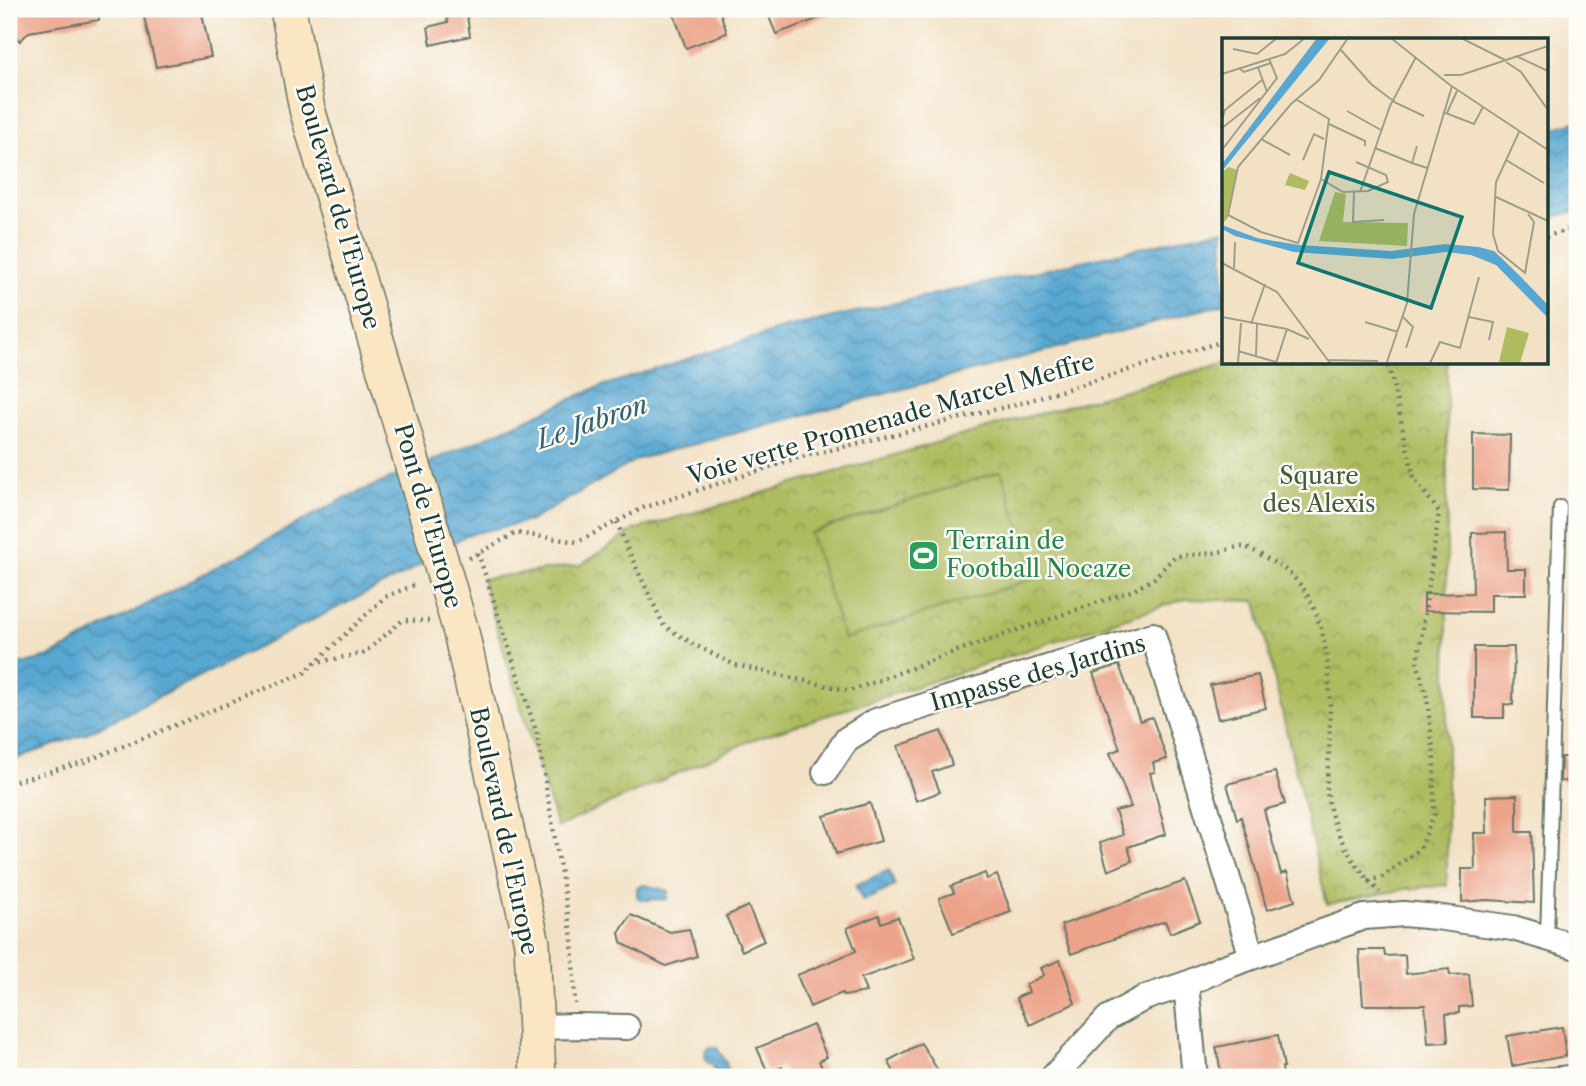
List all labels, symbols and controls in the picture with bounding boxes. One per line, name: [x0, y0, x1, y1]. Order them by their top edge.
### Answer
inset map: [1222, 38, 1548, 364]
street label: Boulevard de l'Europe: [290, 81, 387, 332]
street label: Voie verte Promenade Marcel Meffre: [683, 346, 1098, 491]
water label: Le Jabron: [530, 388, 652, 457]
street label: Pont de l'Europe: [388, 420, 469, 612]
park label: Square des Alexis: [1262, 461, 1376, 518]
place label: Terrain de Football Nocaze: [946, 526, 1131, 583]
sports icon: Terrain de Football Nocaze: [906, 538, 940, 572]
street label: Impasse des Jardins: [927, 628, 1149, 717]
street label: Boulevard de l'Europe: [464, 704, 545, 958]

